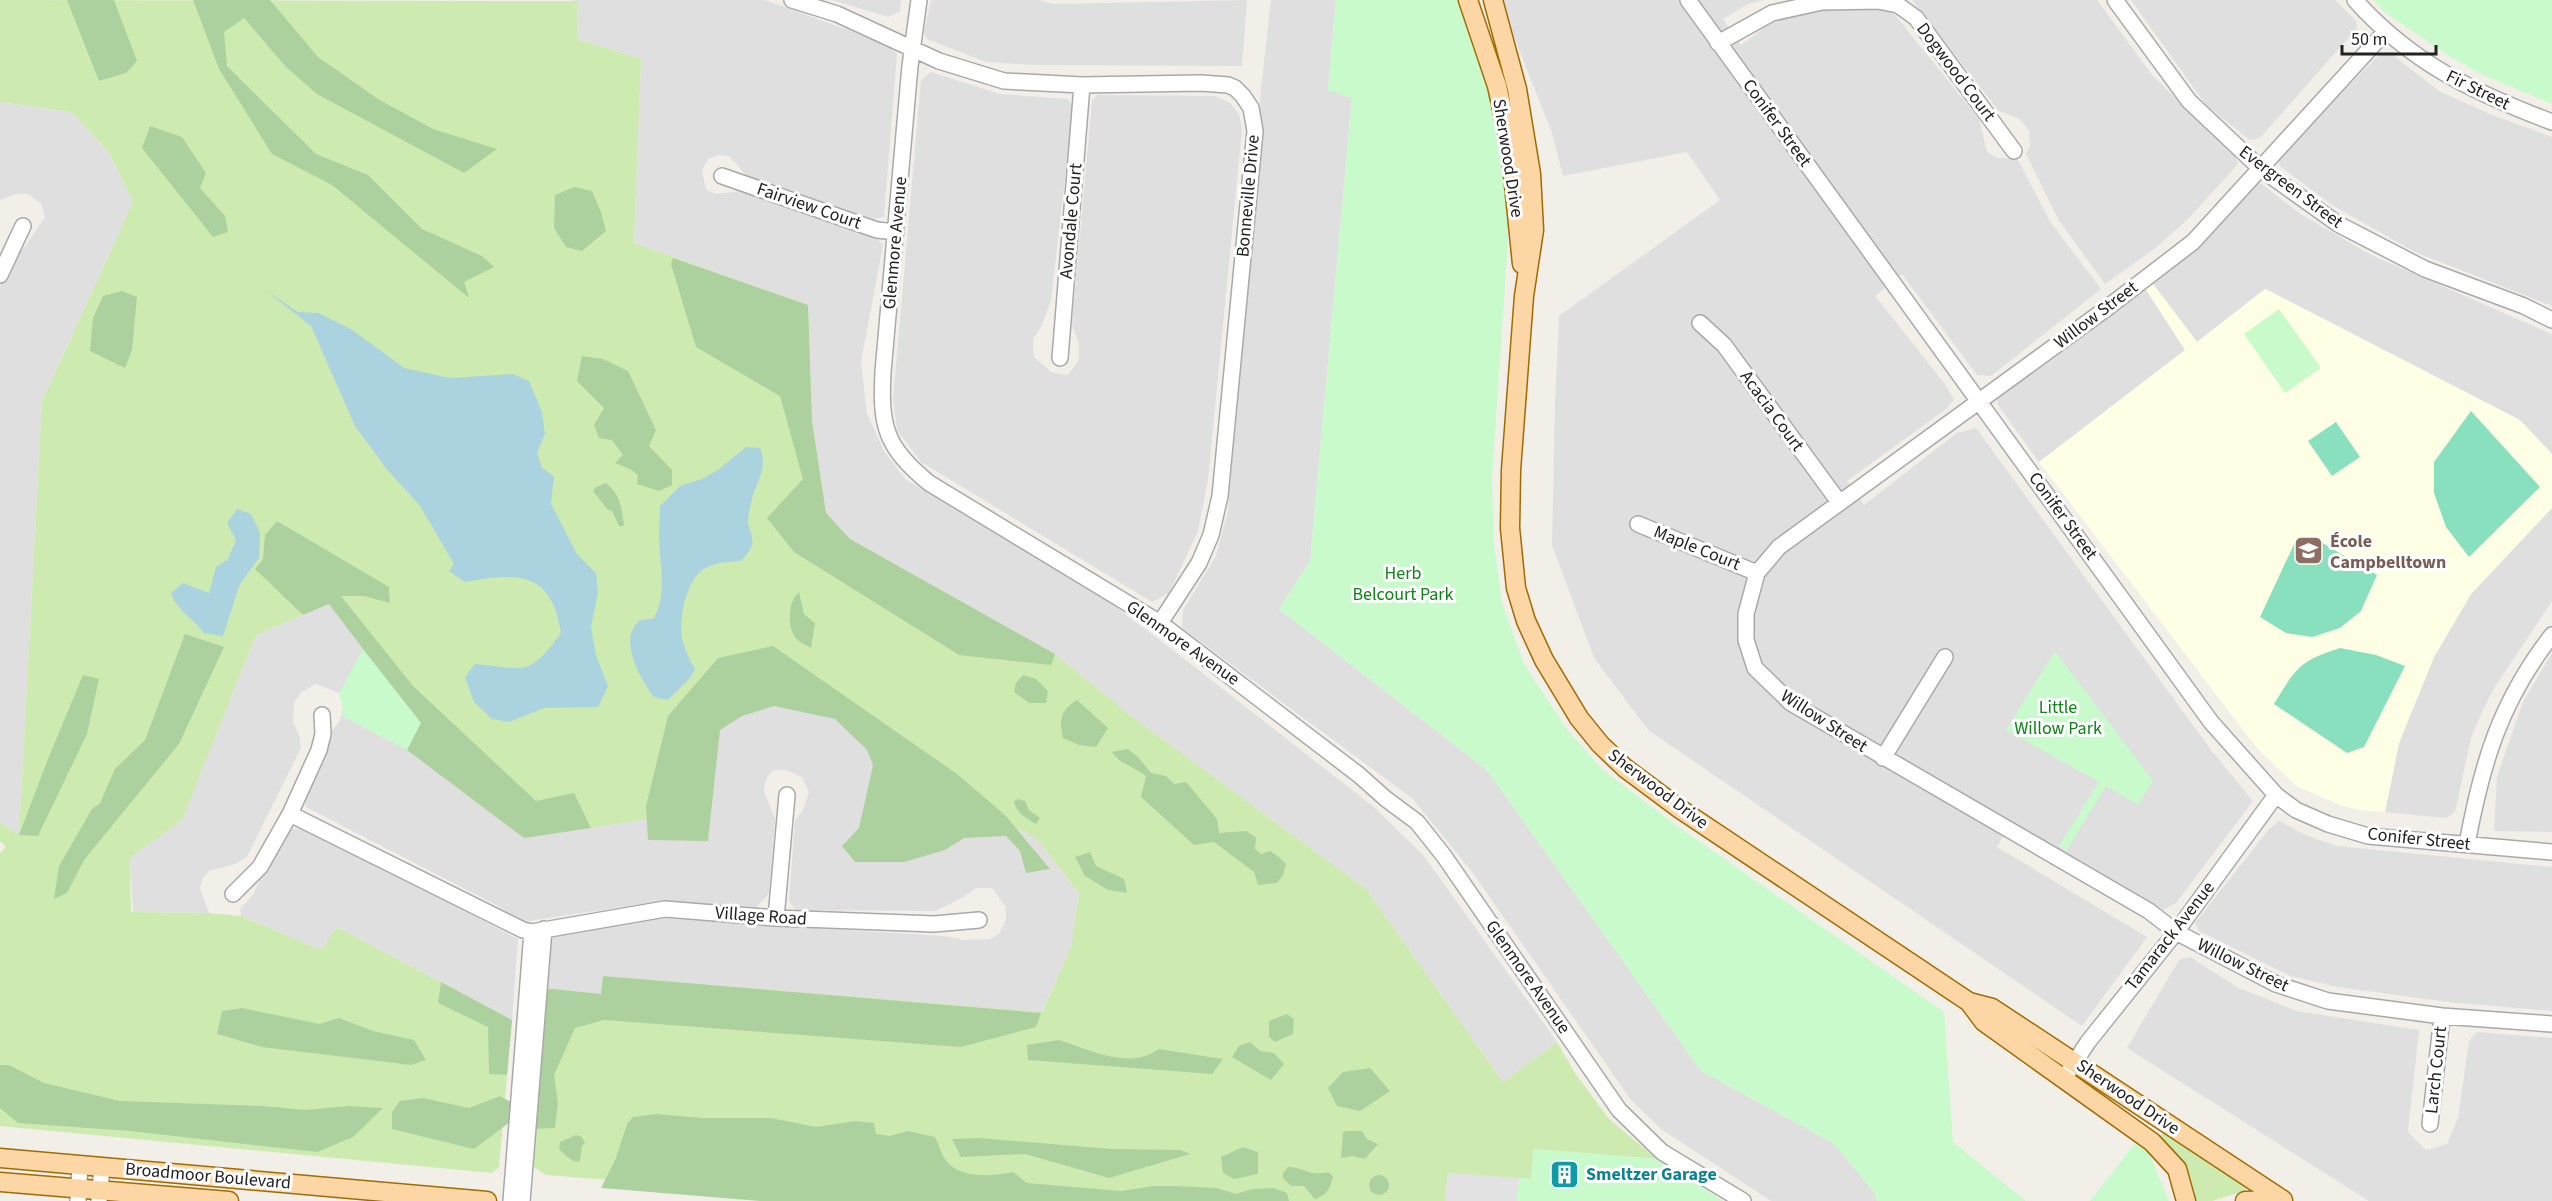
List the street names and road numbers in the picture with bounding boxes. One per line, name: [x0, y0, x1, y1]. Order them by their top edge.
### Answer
street label: Dogwood Court: [1911, 17, 2001, 127]
street label: Fir Street: [2442, 64, 2514, 116]
street label: Conifer Street: [1737, 74, 1817, 172]
street label: Sherwood Drive: [1486, 97, 1530, 219]
street label: Bonneville Drive: [1230, 134, 1266, 258]
street label: Evergreen Street: [2234, 140, 2348, 234]
street label: Avondale Court: [1053, 162, 1089, 280]
street label: Glenmore Avenue: [877, 175, 913, 310]
street label: Fairview Court: [753, 176, 865, 236]
street label: Willow Street: [2049, 275, 2143, 355]
street label: Acacia Court: [1734, 365, 1810, 457]
street label: Conifer Street: [2023, 467, 2103, 565]
street label: Maple Court: [1650, 519, 1744, 577]
street label: Glenmore Avenue: [1121, 595, 1245, 691]
street label: Willow Street: [1776, 684, 1872, 758]
street label: Sherwood Drive: [1603, 743, 1713, 835]
street label: Conifer Street: [2366, 821, 2472, 857]
street label: Tamarack Avenue: [2119, 876, 2221, 996]
street label: Village Road: [714, 900, 808, 932]
street label: Glenmore Avenue: [1480, 915, 1576, 1039]
street label: Willow Street: [2193, 932, 2293, 998]
street label: Larch Court: [2419, 1025, 2453, 1115]
street label: Sherwood Drive: [2071, 1053, 2185, 1141]
street label: Broadmoor Boulevard: [124, 1156, 292, 1196]

